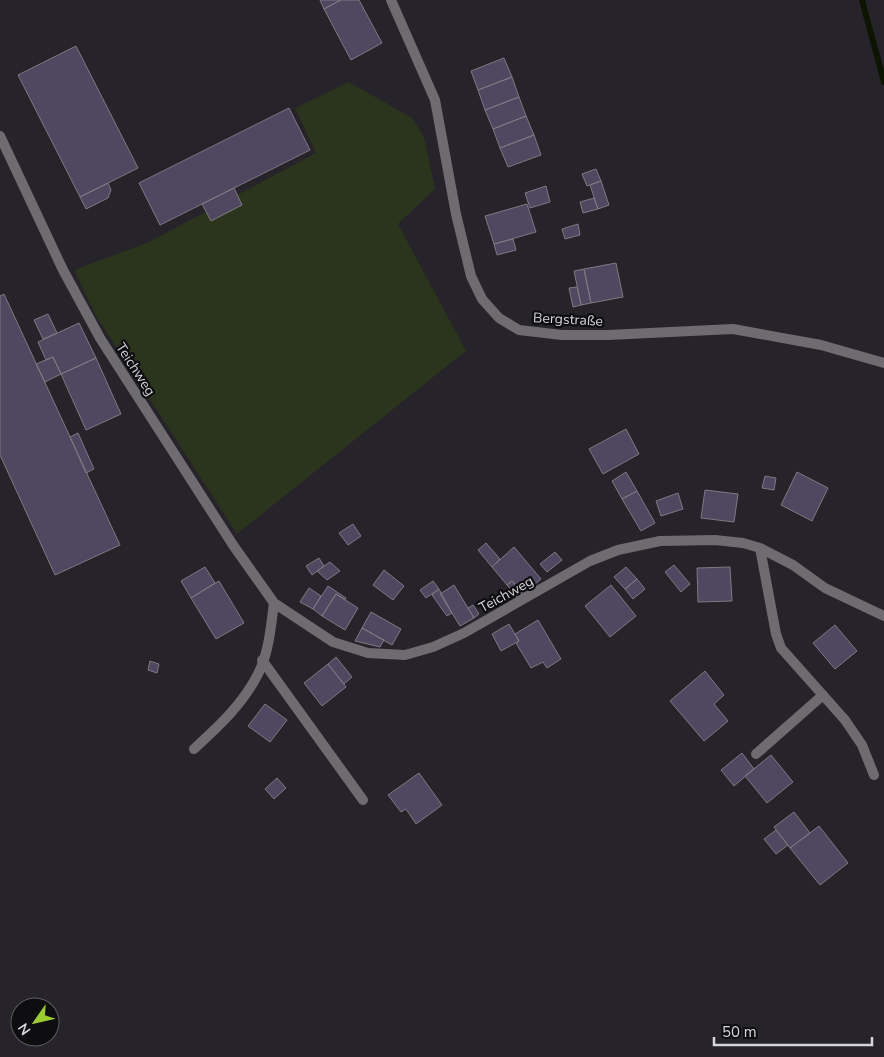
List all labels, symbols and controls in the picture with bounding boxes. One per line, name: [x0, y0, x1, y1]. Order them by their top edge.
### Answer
street label: Bergstraße: [533, 308, 603, 331]
street label: Teichweg: [111, 339, 160, 400]
street label: Teichweg: [476, 572, 537, 617]
north arrow: [10, 997, 60, 1047]
scale bar: [714, 1014, 872, 1046]
text: N: [14, 1019, 35, 1039]
text: 50 m: [722, 1022, 757, 1042]

